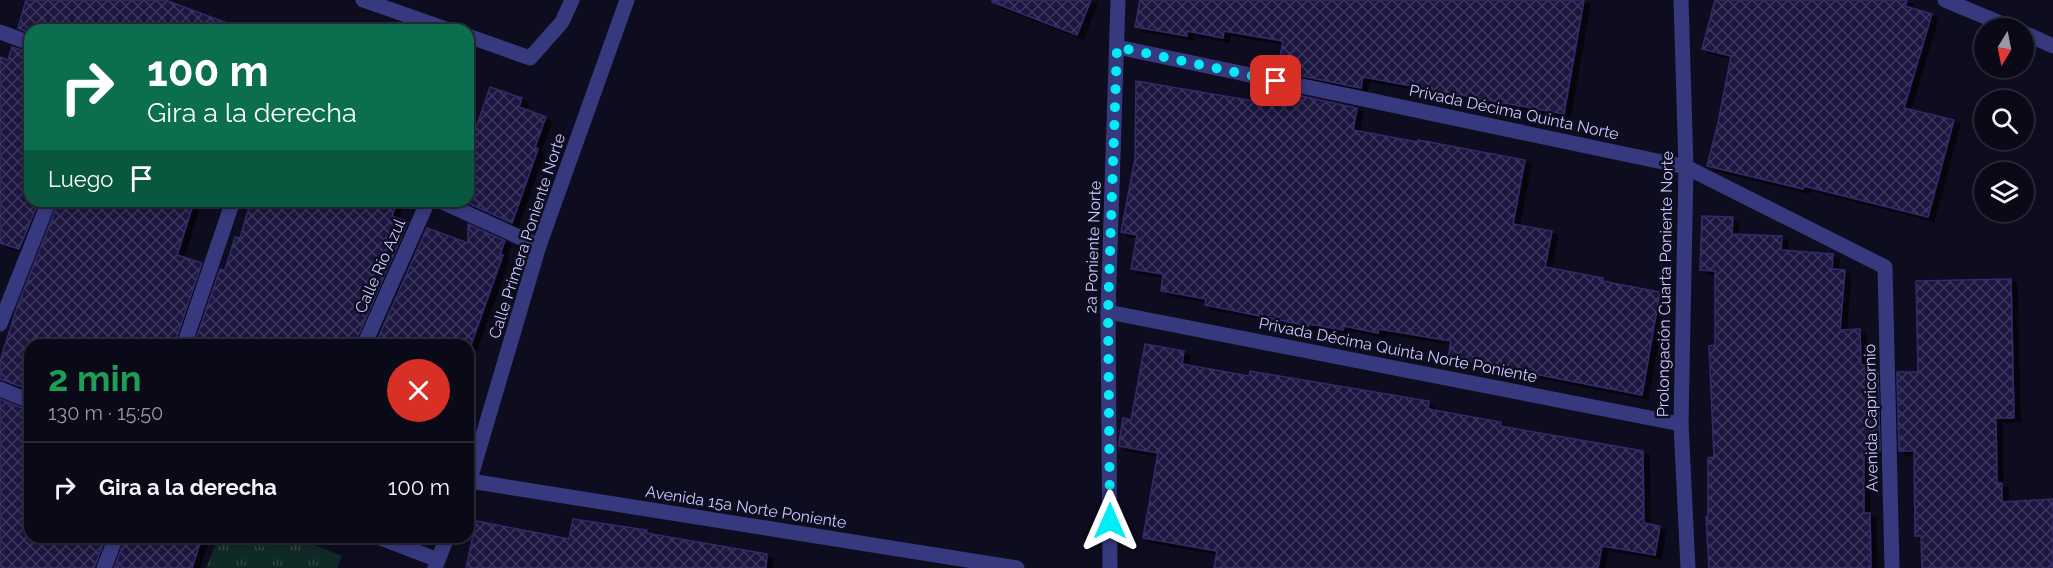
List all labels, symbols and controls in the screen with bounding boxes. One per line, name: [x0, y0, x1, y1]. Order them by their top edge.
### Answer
north arrow: [1974, 18, 2034, 78]
map controls: [1974, 18, 2034, 222]
text: 100 m: [147, 47, 269, 96]
icon: right: [48, 48, 126, 126]
pin: [1250, 55, 1301, 106]
icon: arrive: [1259, 64, 1292, 97]
street label: Privada Décima Quinta Norte: [1407, 80, 1621, 144]
button: search: [1974, 90, 2034, 150]
text: Gira a la derecha: [147, 97, 357, 128]
street label: Calle Primera Poniente Norte: [485, 131, 569, 341]
street label: Prolongación Cuarta Poniente Norte: [1653, 151, 1677, 417]
icon: arrive: [125, 162, 158, 195]
button: layers: [1974, 162, 2034, 222]
text: Luego: [48, 166, 113, 192]
street label: 2a Poniente Norte: [1081, 180, 1105, 314]
street label: Calle Río Azul: [351, 215, 410, 316]
street label: Privada Décima Quinta Norte Poniente: [1257, 314, 1539, 386]
street label: Avenida Capricornio: [1860, 344, 1882, 492]
text: 2 min: [48, 357, 141, 399]
button: close: [387, 359, 450, 422]
text: 130 m · 15:50: [48, 401, 163, 425]
icon: right: [48, 471, 81, 504]
text: Gira a la derecha: [99, 474, 277, 500]
text: 100 m: [388, 474, 450, 500]
street label: Avenida 15a Norte Poniente: [644, 482, 848, 532]
position arrow: [1078, 489, 1142, 553]

